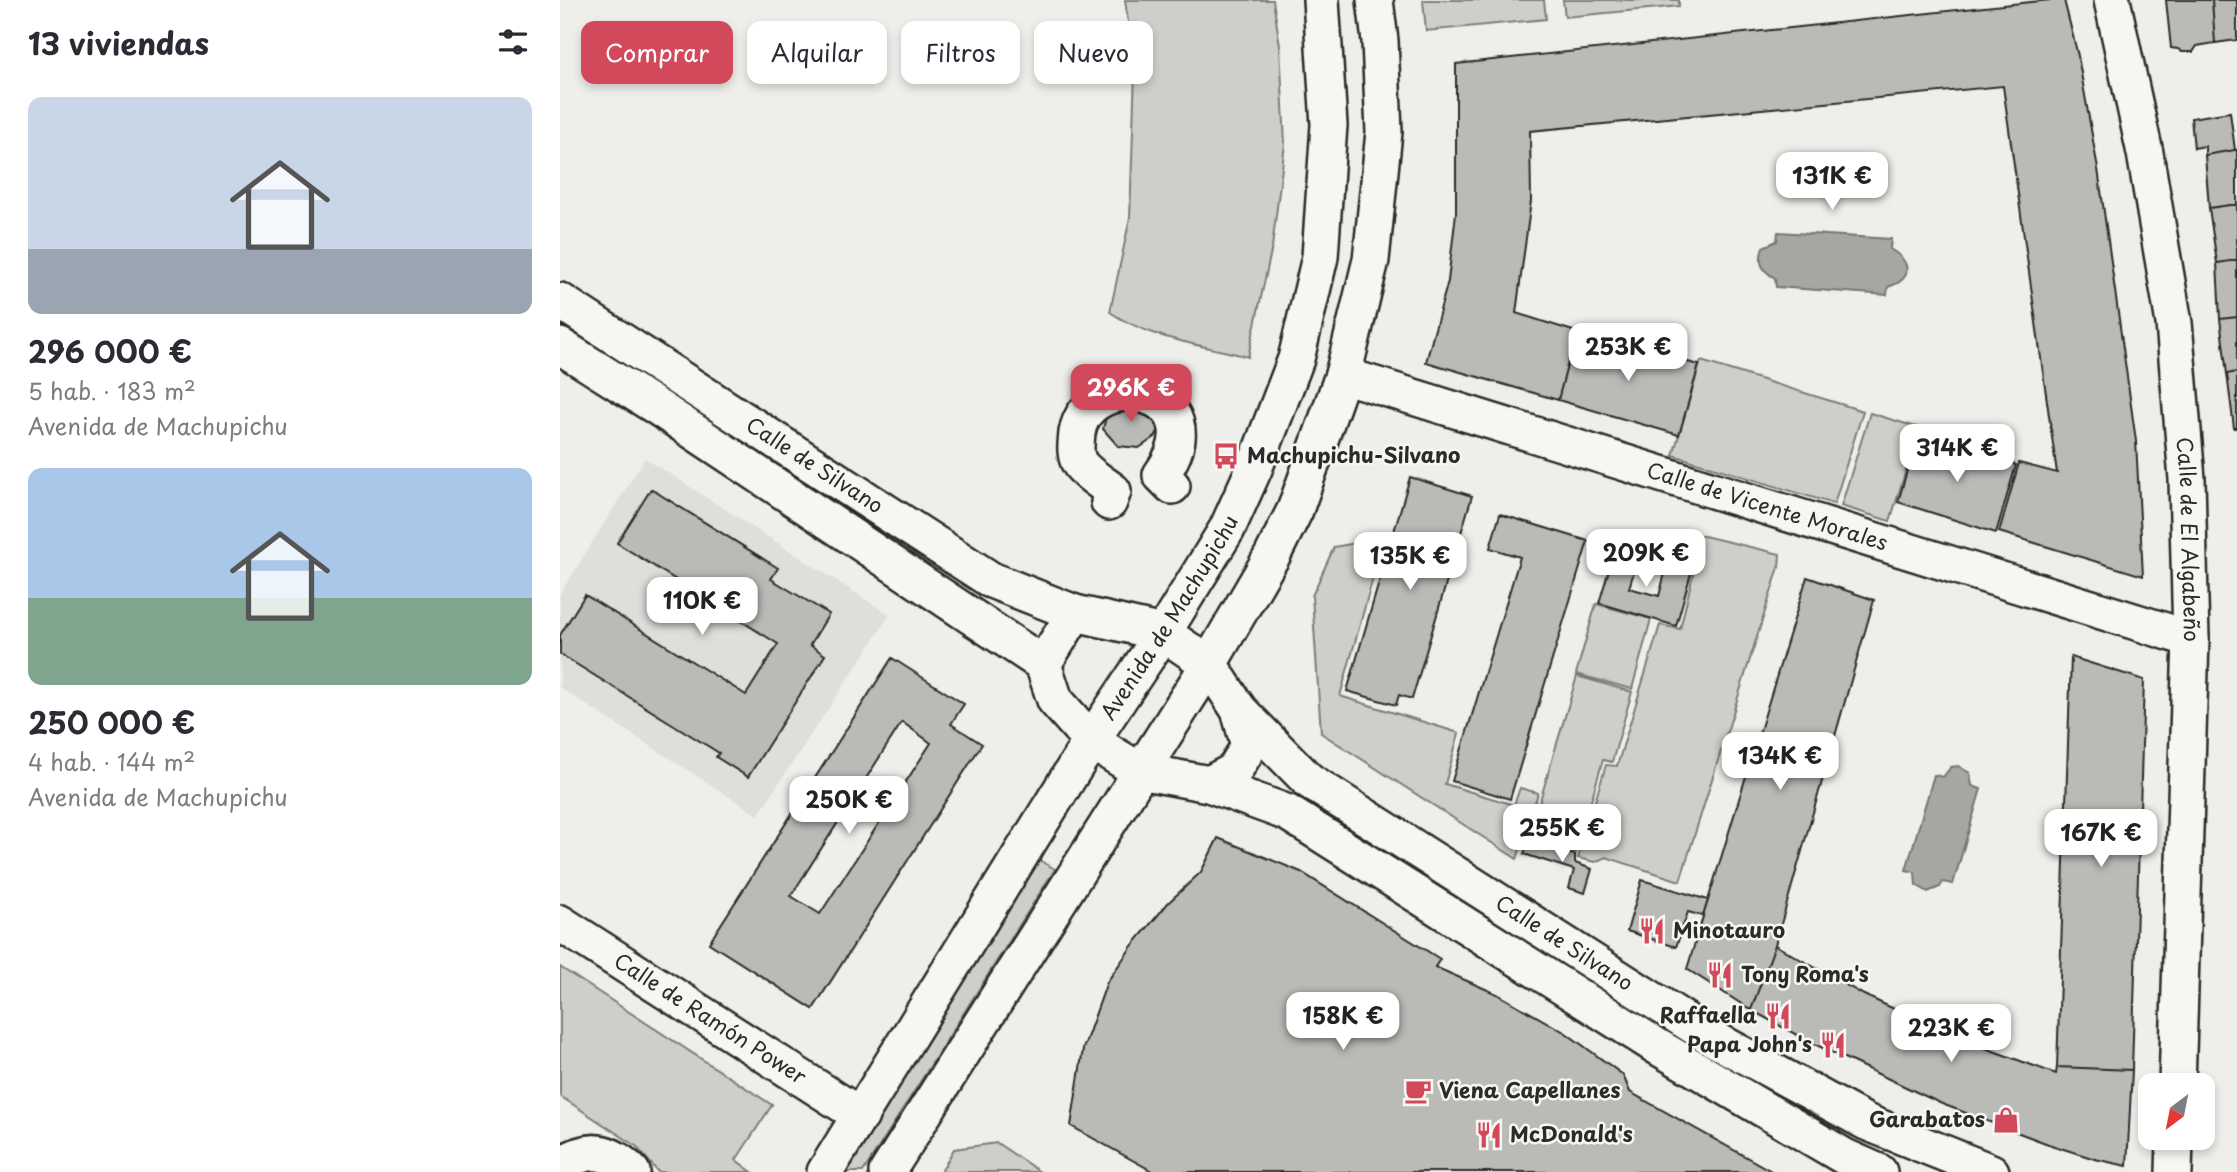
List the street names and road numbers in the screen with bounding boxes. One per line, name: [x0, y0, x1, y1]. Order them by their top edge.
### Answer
street label: Calle de Silvano: [741, 408, 890, 520]
street label: Calle de El Algabeño: [2170, 436, 2209, 642]
street label: Calle de Vicente Morales: [1643, 453, 1892, 558]
street label: Avenida de Machupichu: [1091, 509, 1245, 726]
street label: Calle de Silvano: [1490, 886, 1640, 998]
street label: Calle de Ramón Power: [608, 944, 814, 1091]

